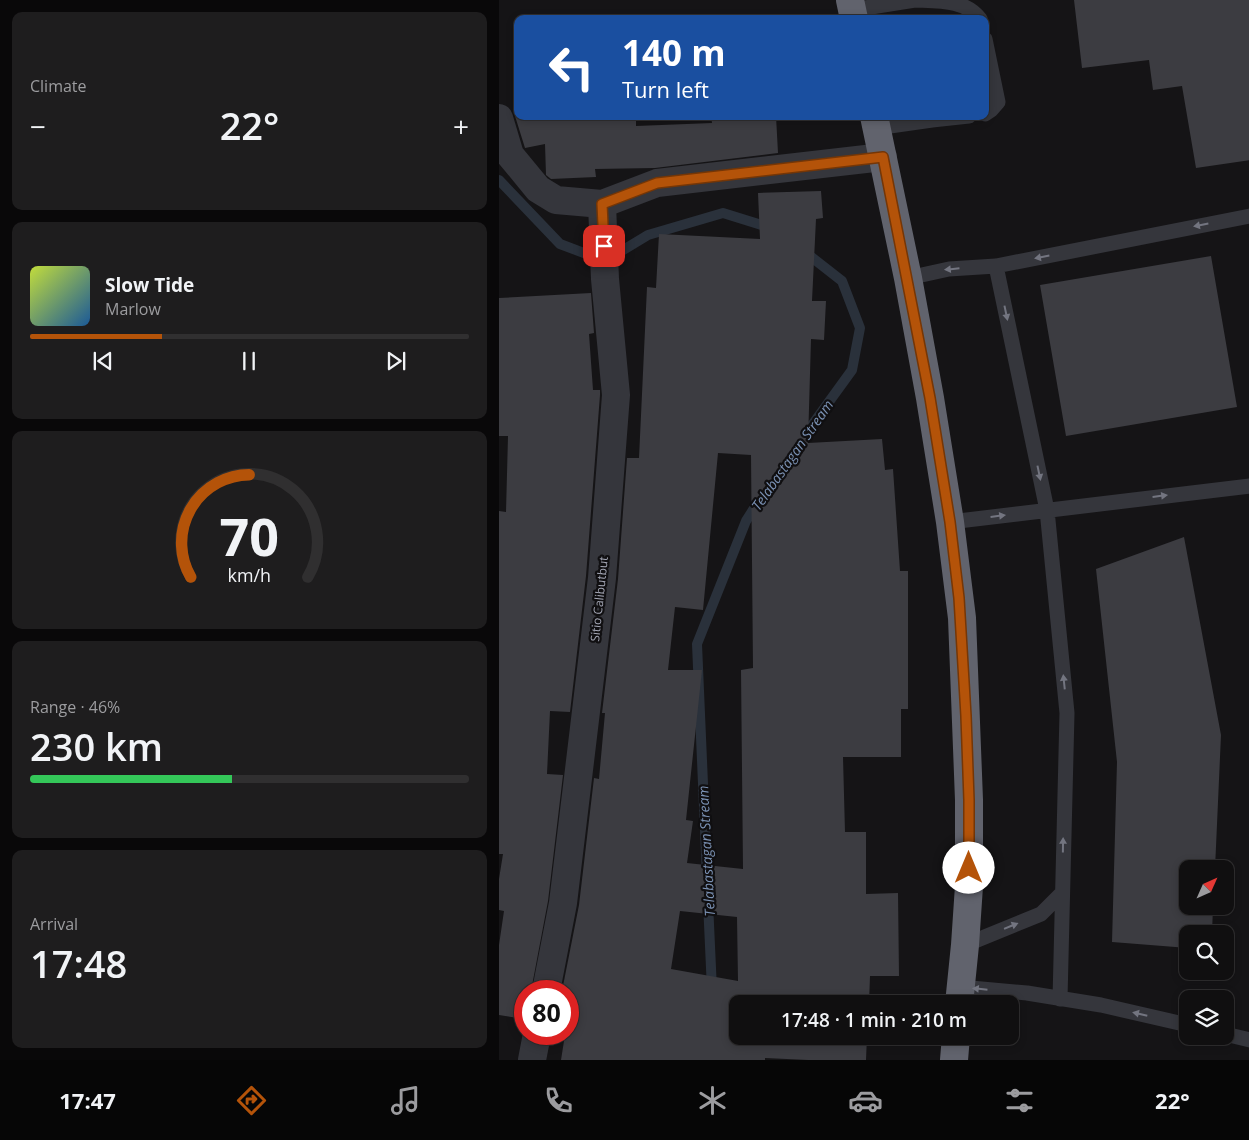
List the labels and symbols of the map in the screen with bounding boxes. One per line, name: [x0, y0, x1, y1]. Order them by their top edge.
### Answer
one-way arrow: [1193, 222, 1209, 230]
pin: [583, 225, 625, 267]
one-way arrow: [1034, 253, 1050, 261]
one-way arrow: [943, 265, 959, 273]
one-way arrow: [1003, 306, 1011, 322]
water label: Telabastagan Stream: [747, 396, 837, 514]
one-way arrow: [1036, 465, 1044, 481]
one-way arrow: [1152, 492, 1168, 500]
one-way arrow: [991, 512, 1007, 520]
street label: Sitio Calibutbut: [586, 556, 612, 642]
one-way arrow: [1060, 674, 1068, 690]
water label: Telabastagan Stream: [693, 785, 719, 917]
one-way arrow: [1060, 836, 1068, 852]
position arrow: [942, 841, 994, 893]
north arrow: [1179, 860, 1234, 915]
one-way arrow: [1004, 922, 1018, 930]
speed limit sign: 80: [514, 980, 579, 1045]
one-way arrow: [972, 985, 988, 993]
one-way arrow: [1133, 1010, 1148, 1018]

